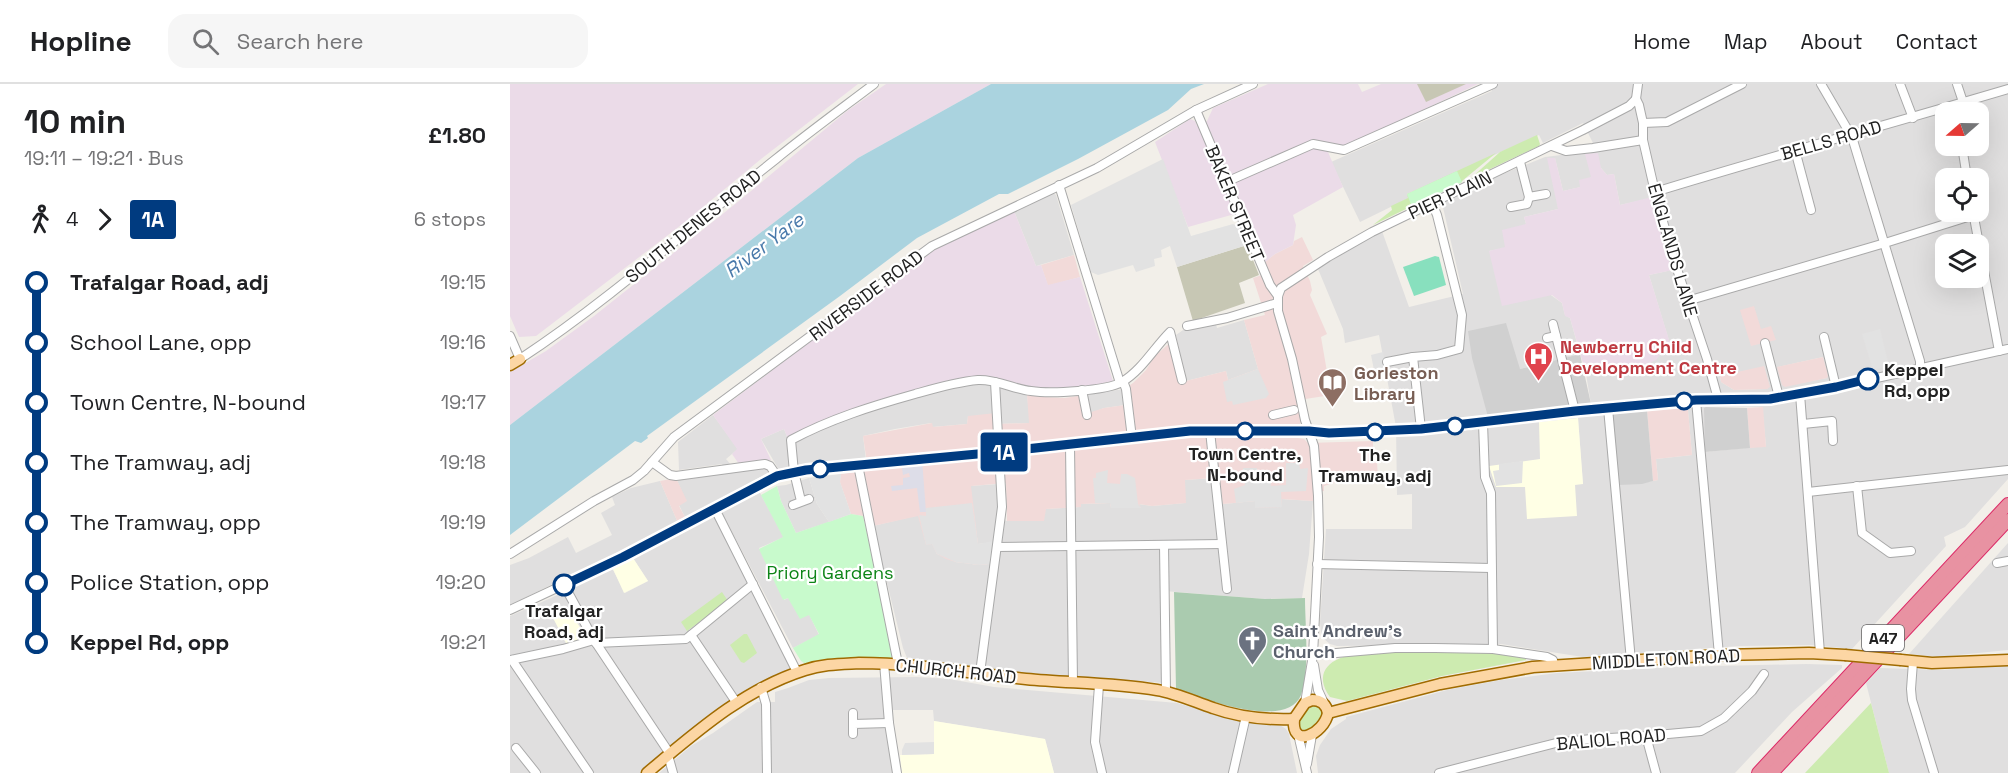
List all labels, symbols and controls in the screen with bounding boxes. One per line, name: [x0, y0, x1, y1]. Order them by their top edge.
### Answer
search box: [168, 14, 588, 68]
text: Hopline: [30, 23, 132, 59]
icon: search: [189, 25, 222, 58]
text: Search here: [237, 27, 363, 55]
text: Home: [1633, 28, 1691, 55]
text: Map: [1724, 28, 1768, 55]
text: About: [1801, 28, 1863, 55]
text: Contact: [1896, 28, 1978, 55]
text: 10 min: [24, 101, 126, 143]
north arrow: [1935, 102, 1989, 156]
map controls: [1935, 102, 1989, 288]
street label: BELLS ROAD: [1778, 115, 1884, 165]
text: £1.80: [428, 121, 486, 149]
street label: BAKER STREET: [1200, 142, 1270, 265]
text: 19:11 – 19:21 · Bus: [24, 145, 184, 171]
street label: SOUTH DENES ROAD: [620, 164, 766, 288]
street label: PIER PLAIN: [1405, 166, 1495, 224]
button: locate: [1935, 168, 1989, 222]
street label: ENGLANDS LANE: [1643, 181, 1703, 319]
icon: walk: [24, 203, 57, 236]
icon: forward: [88, 203, 121, 236]
text: 4: [66, 206, 79, 232]
text: 1A: [142, 206, 164, 233]
text: 6 stops: [414, 206, 486, 232]
water label: River Yare: [719, 206, 810, 283]
button: layers: [1935, 234, 1989, 288]
street label: RIVERSIDE ROAD: [804, 245, 928, 345]
text: Trafalgar Road, adj: [70, 268, 269, 296]
text: 19:15: [440, 269, 486, 295]
text: School Lane, opp: [70, 328, 252, 356]
text: 19:16: [440, 329, 486, 355]
place label: Newberry Child Development Centre: [1560, 335, 1737, 379]
hospital icon: Newberry Child Development Centre: [1523, 340, 1555, 382]
place label: Keppel Rd, opp: [1884, 358, 1950, 402]
place label: Gorleston Library: [1354, 361, 1438, 405]
library icon: Gorleston Library: [1317, 366, 1349, 408]
marker: Keppel Rd, opp: [1857, 368, 1879, 390]
text: Town Centre, N-bound: [70, 388, 306, 416]
text: 19:17: [441, 389, 486, 415]
unlabelled marker: [1675, 392, 1693, 410]
unlabelled marker: [1446, 417, 1464, 435]
marker: Town Centre, N-bound: [1236, 422, 1254, 440]
marker: The Tramway, adj: [1366, 423, 1384, 441]
line badge: 1A: [977, 432, 1031, 472]
text: 1A: [993, 439, 1015, 466]
place label: Town Centre, N-bound: [1188, 442, 1302, 486]
place label: The Tramway, adj: [1318, 443, 1432, 487]
text: The Tramway, adj: [70, 448, 251, 476]
text: 19:18: [440, 449, 486, 475]
unlabelled marker: [811, 460, 829, 478]
text: The Tramway, opp: [70, 508, 261, 536]
text: 19:19: [440, 509, 486, 535]
park label: Priory Gardens: [766, 561, 894, 584]
text: Police Station, opp: [70, 568, 270, 596]
text: 19:20: [435, 569, 486, 595]
marker: Trafalgar Road, adj: [553, 574, 575, 596]
place label: Trafalgar Road, adj: [524, 599, 604, 643]
place label: Saint Andrew's Church: [1273, 619, 1402, 663]
church icon: Saint Andrew's Church: [1236, 624, 1268, 666]
road number: A47: [1862, 625, 1904, 651]
text: Keppel Rd, opp: [70, 628, 229, 656]
text: 19:21: [440, 629, 486, 655]
street label: MIDDLETON ROAD: [1591, 644, 1741, 674]
street label: CHURCH ROAD: [895, 653, 1017, 689]
street label: BALIOL ROAD: [1555, 723, 1667, 755]

